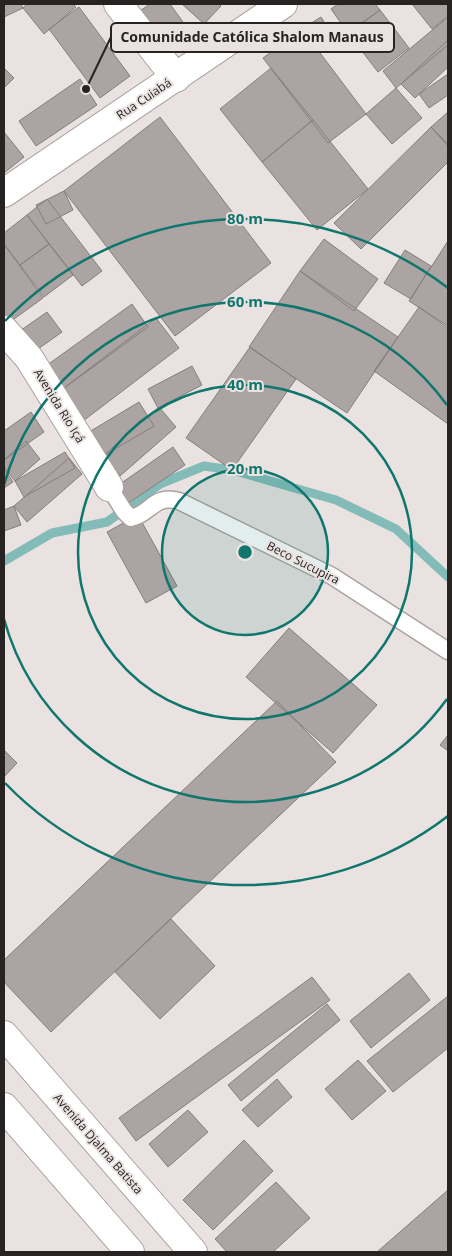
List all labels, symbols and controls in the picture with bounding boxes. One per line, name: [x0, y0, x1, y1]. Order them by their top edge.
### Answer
callout: Comunidade Católica Shalom Manaus: [111, 23, 394, 52]
text: Comunidade Católica Shalom Manaus: [120, 27, 384, 46]
street label: Rua Cuiabá: [113, 74, 175, 123]
text: 80 m: [227, 208, 263, 228]
text: 60 m: [227, 291, 263, 311]
street label: Avenida Rio Içá: [30, 365, 89, 446]
text: 40 m: [227, 374, 263, 394]
text: 20 m: [227, 458, 263, 478]
street label: Beco Sucupira: [264, 537, 343, 588]
centre of rings: [236, 543, 254, 561]
street label: Avenida Djalma Batista: [50, 1090, 147, 1198]

